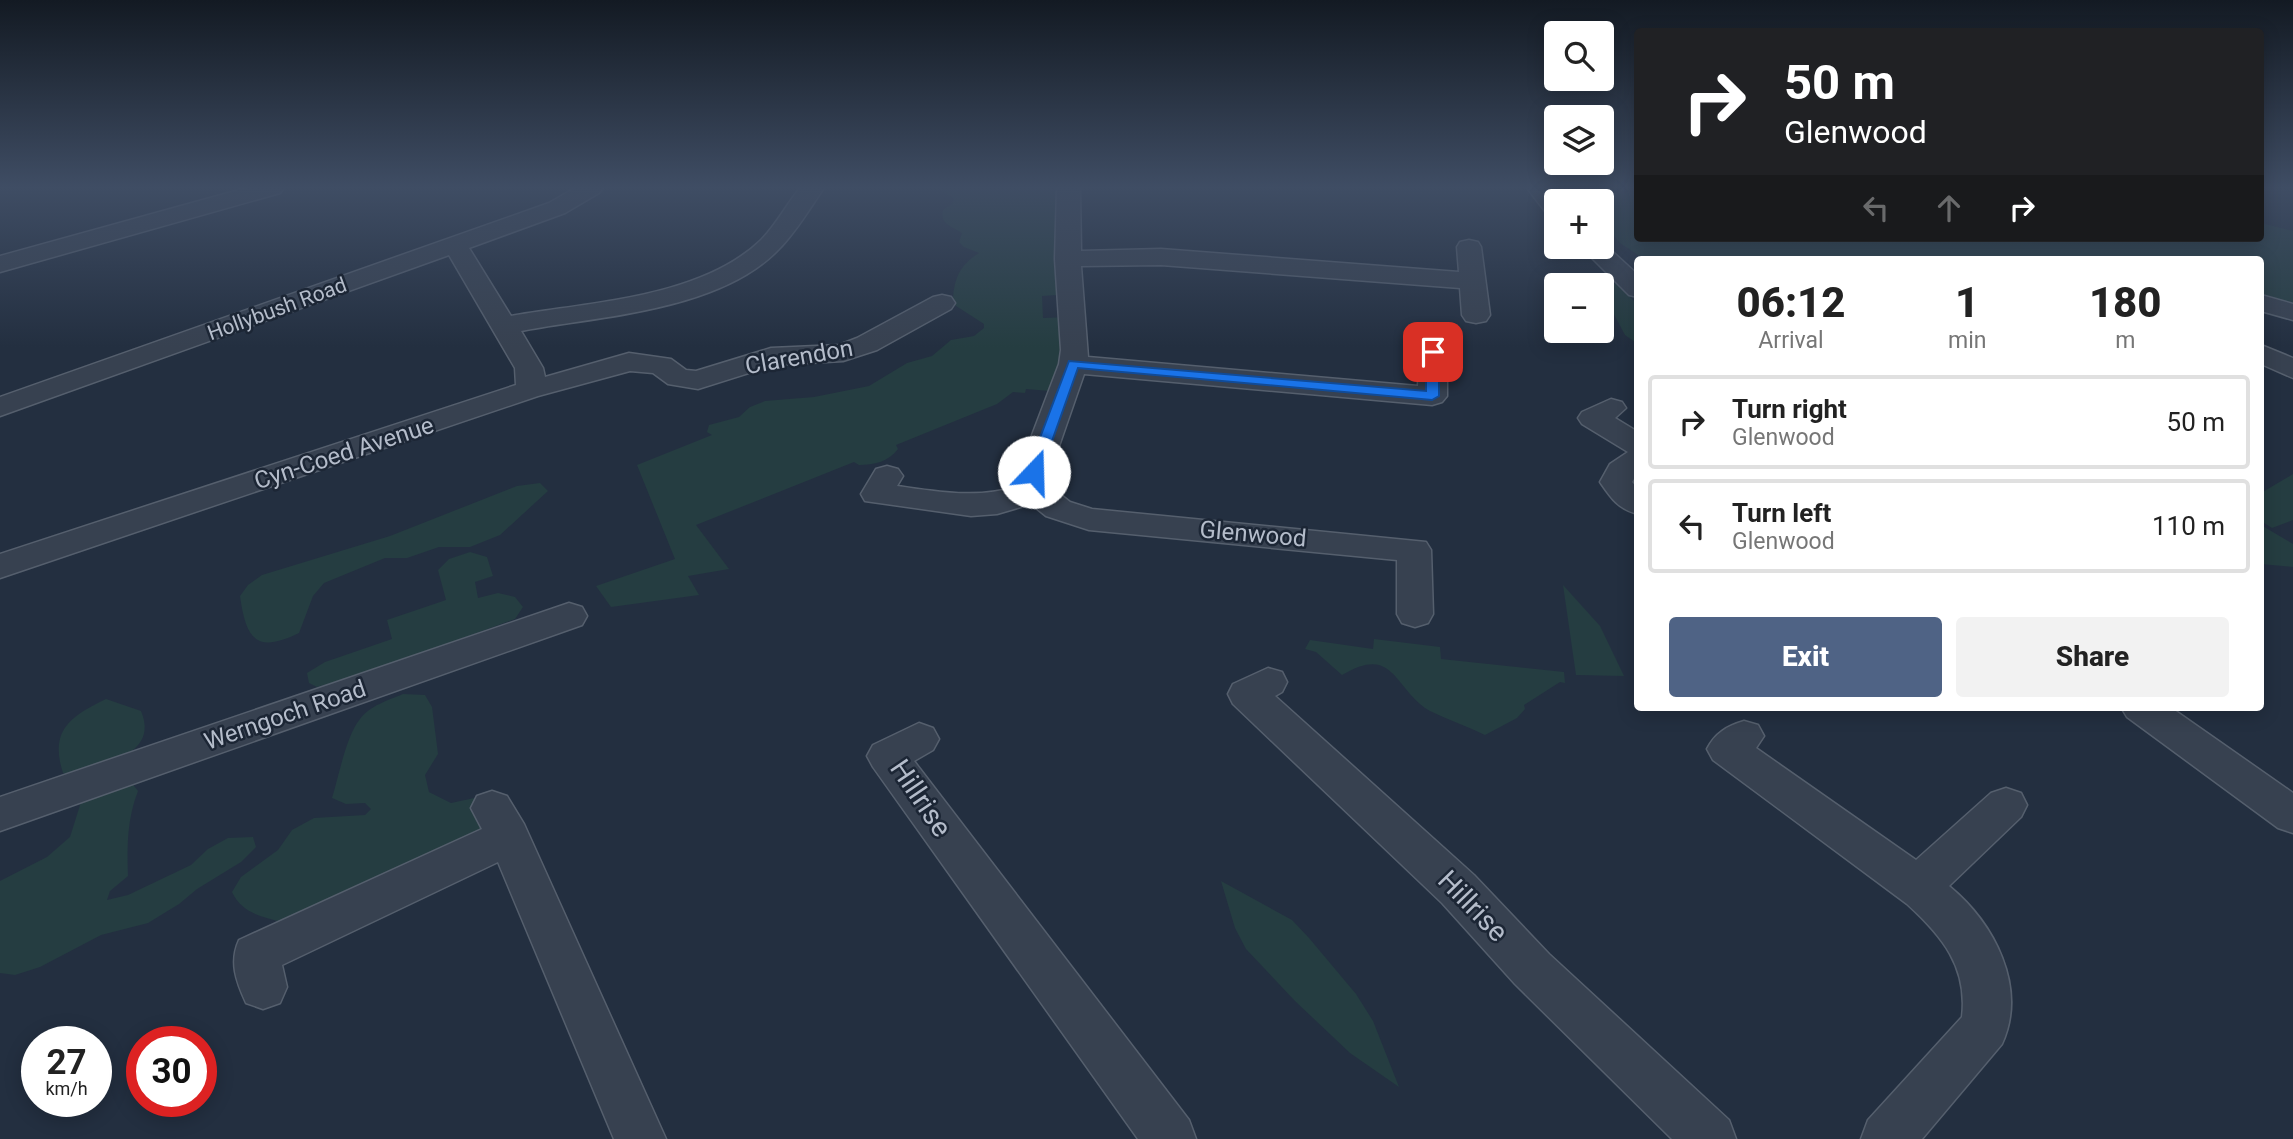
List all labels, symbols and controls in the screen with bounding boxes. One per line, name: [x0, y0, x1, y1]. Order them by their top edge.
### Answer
map controls: [1544, 21, 1614, 343]
button: search: [1544, 21, 1614, 91]
text: 50 m: [1784, 54, 1895, 111]
icon: right: [1669, 56, 1760, 147]
button: layers: [1544, 105, 1614, 175]
text: Glenwood: [1784, 113, 1927, 151]
button: +: [1544, 189, 1614, 259]
icon: left: [1857, 189, 1895, 227]
icon: ahead: [1930, 189, 1968, 227]
icon: right: [2003, 189, 2041, 227]
street label: Hollybush Road: [204, 273, 350, 345]
button: −: [1544, 273, 1614, 343]
text: 06:12: [1736, 278, 1846, 327]
text: 1: [1955, 278, 1979, 327]
text: 180: [2089, 278, 2162, 327]
pin: [1403, 322, 1463, 382]
text: Arrival: [1758, 327, 1824, 354]
text: min: [1948, 327, 1986, 354]
text: m: [2115, 327, 2135, 354]
icon: arrive: [1414, 333, 1452, 371]
street label: Clarendon: [743, 334, 855, 380]
text: Turn right: [1732, 394, 1847, 424]
icon: right: [1673, 403, 1711, 441]
text: 50 m: [2167, 407, 2225, 437]
street label: Cyn-Coed Avenue: [251, 411, 437, 495]
text: Glenwood: [1732, 424, 1835, 451]
position arrow: [997, 435, 1071, 509]
text: Turn left: [1732, 498, 1831, 528]
icon: left: [1673, 507, 1711, 545]
text: 110 m: [2152, 511, 2225, 541]
street label: Glenwood: [1198, 515, 1308, 553]
text: Glenwood: [1732, 528, 1835, 555]
button: Exit: [1669, 617, 1942, 697]
button: Share: [1956, 617, 2229, 697]
street label: Werngoch Road: [201, 674, 369, 756]
street label: Hillrise: [883, 753, 959, 843]
street label: Hillrise: [1431, 864, 1515, 948]
speed limit sign: 30: [126, 1026, 217, 1117]
text: 27: [46, 1042, 87, 1083]
text: km/h: [45, 1078, 88, 1099]

